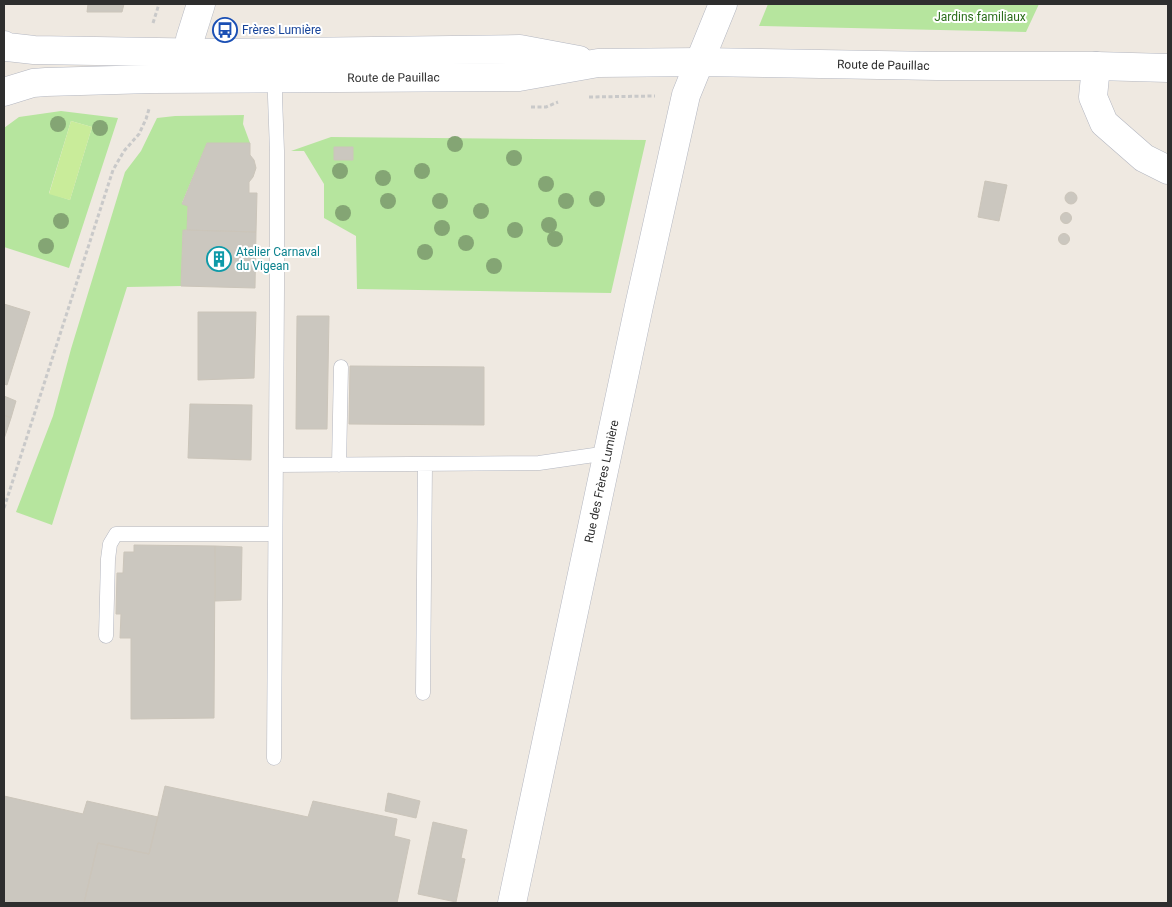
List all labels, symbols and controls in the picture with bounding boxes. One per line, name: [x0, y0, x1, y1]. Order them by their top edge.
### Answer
park label: Jardins familiaux: [934, 10, 1026, 24]
bus stop icon: Frères Lumière: [212, 17, 238, 43]
place label: Frères Lumière: [242, 23, 321, 37]
street label: Route de Pauillac: [837, 57, 930, 73]
street label: Route de Pauillac: [347, 70, 440, 85]
place label: Atelier Carnaval du Vigean: [236, 245, 320, 273]
building icon: Atelier Carnaval du Vigean: [206, 246, 232, 272]
street label: Rue des Frères Lumière: [582, 419, 622, 544]

